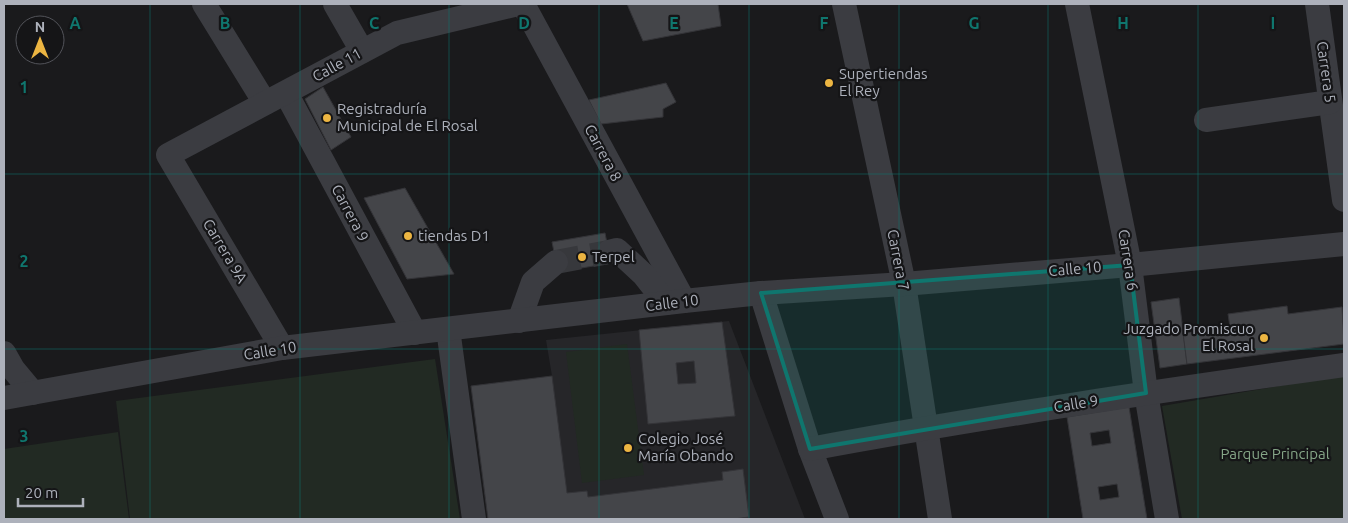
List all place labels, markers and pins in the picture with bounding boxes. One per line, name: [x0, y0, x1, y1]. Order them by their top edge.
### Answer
place label: Supertiendas El Rey: [839, 65, 928, 99]
marker: Supertiendas El Rey: [823, 77, 835, 89]
place label: Registraduría Municipal de El Rosal: [337, 100, 478, 134]
marker: Registraduría Municipal de El Rosal: [321, 112, 333, 124]
place label: tiendas D1: [418, 227, 490, 244]
marker: tiendas D1: [402, 230, 414, 242]
place label: Terpel: [592, 248, 635, 265]
marker: Terpel: [576, 251, 588, 263]
place label: Juzgado Promiscuo El Rosal: [1123, 320, 1254, 354]
marker: Juzgado Promiscuo El Rosal: [1258, 332, 1270, 344]
place label: Colegio José María Obando: [638, 430, 733, 464]
marker: Colegio José María Obando: [622, 442, 634, 454]

